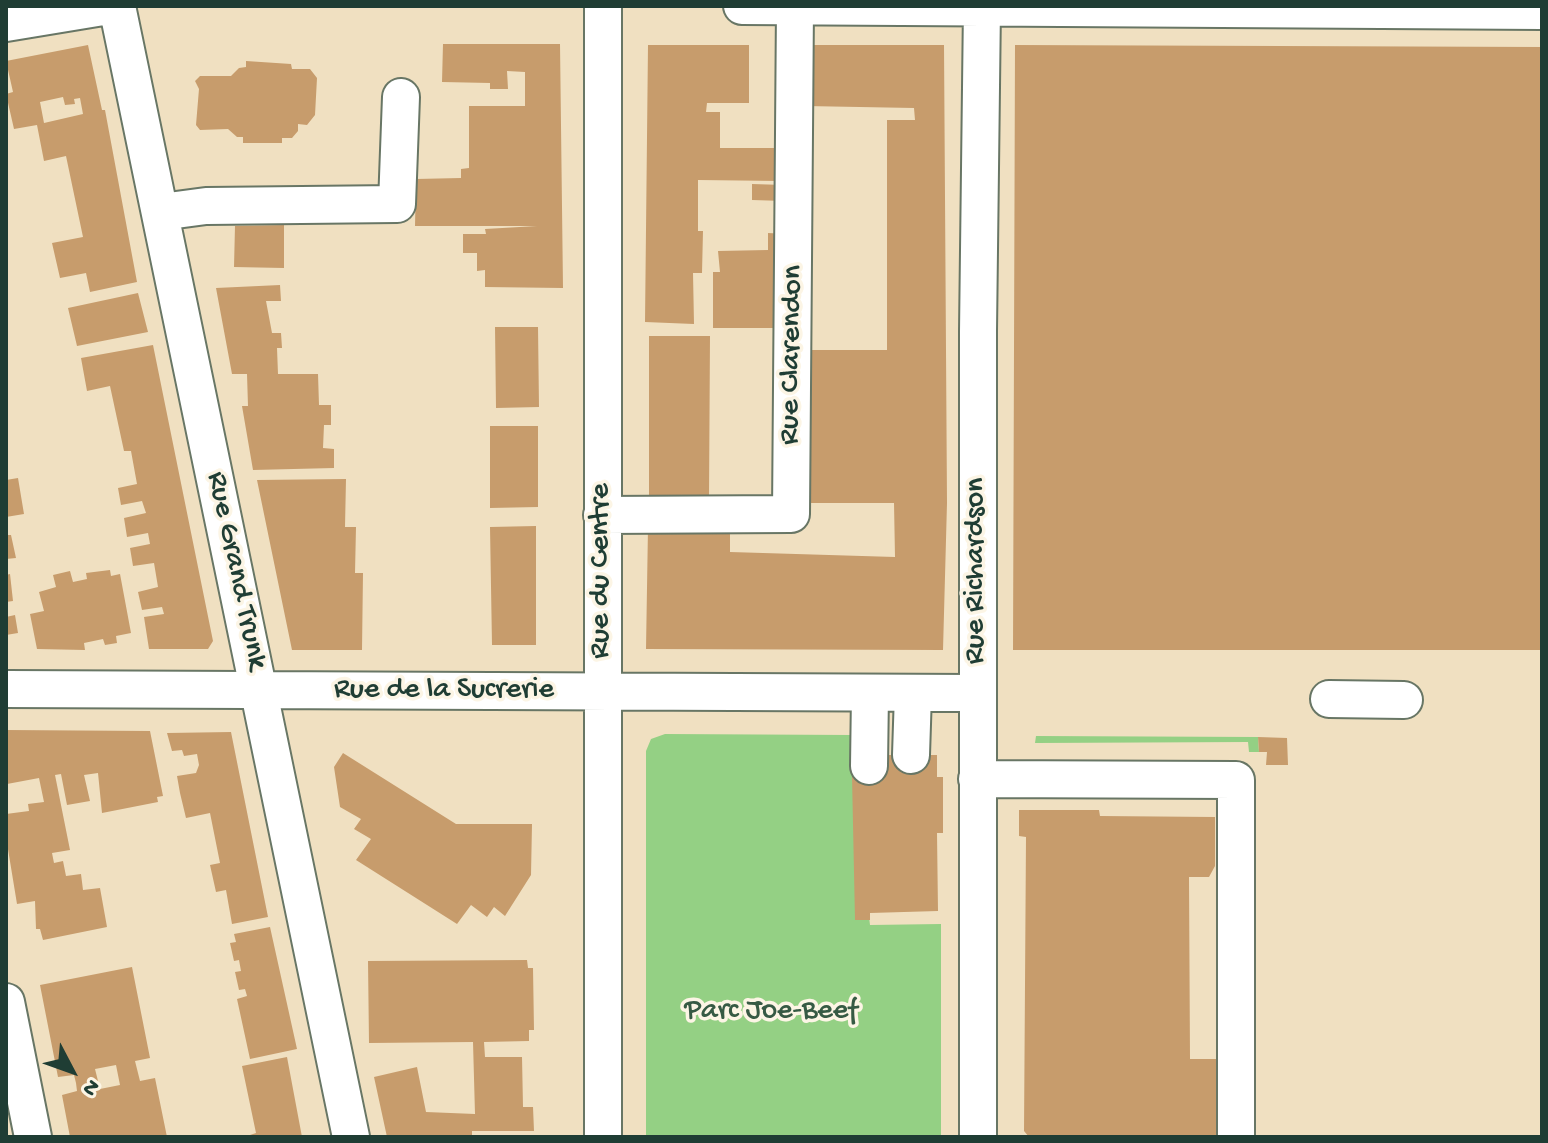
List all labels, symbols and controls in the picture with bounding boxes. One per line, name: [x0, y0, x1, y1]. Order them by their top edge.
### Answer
street label: Rue Clarendon: [773, 265, 813, 445]
street label: Rue Grand Trunk: [196, 469, 274, 673]
street label: Rue Richardson: [959, 478, 995, 664]
street label: Rue du Centre: [584, 483, 620, 659]
street label: Rue de la Sucrerie: [334, 673, 554, 709]
park label: Parc Joe-Beef: [685, 994, 857, 1030]
north arrow: [32, 1031, 112, 1111]
text: N: [76, 1073, 105, 1101]

